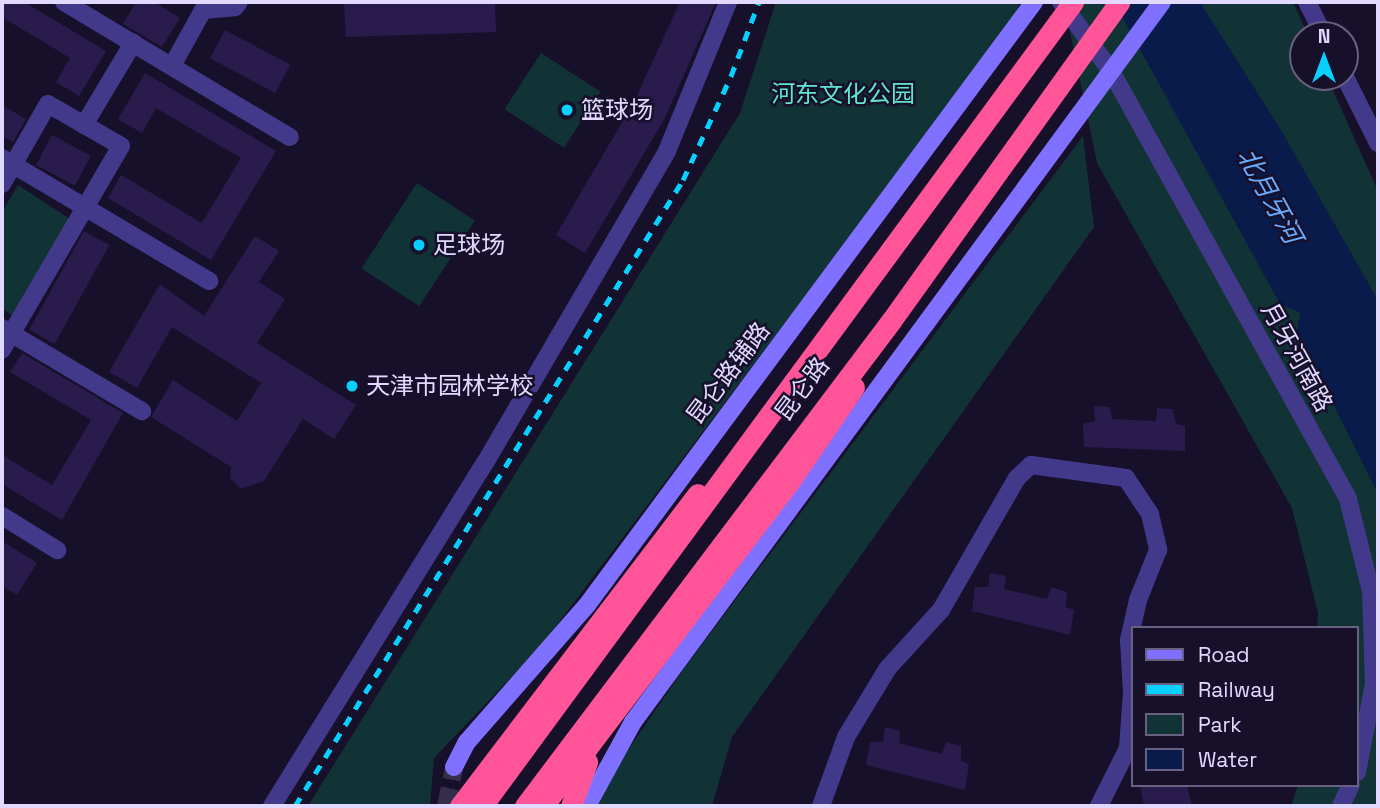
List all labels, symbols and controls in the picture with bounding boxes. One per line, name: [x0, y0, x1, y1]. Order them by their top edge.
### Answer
north arrow: [1289, 21, 1359, 91]
text: N: [1318, 24, 1330, 49]
park label: 河东文化公园: [771, 80, 915, 108]
place label: 篮球场: [581, 96, 653, 124]
marker: 篮球场: [559, 102, 575, 118]
water label: 北月牙河: [1230, 143, 1308, 249]
place label: 足球场: [433, 231, 505, 259]
marker: 足球场: [411, 237, 427, 253]
street label: 月牙河南路: [1255, 298, 1339, 416]
street label: 昆仑路辅路: [680, 316, 776, 430]
street label: 昆仑路: [769, 352, 835, 426]
place label: 天津市园林学校: [366, 372, 534, 400]
marker: 天津市园林学校: [344, 378, 360, 394]
legend: [1132, 626, 1359, 787]
text: Road: [1198, 641, 1250, 668]
text: Railway: [1198, 676, 1275, 703]
text: Park: [1198, 711, 1242, 738]
text: Water: [1198, 746, 1257, 773]

